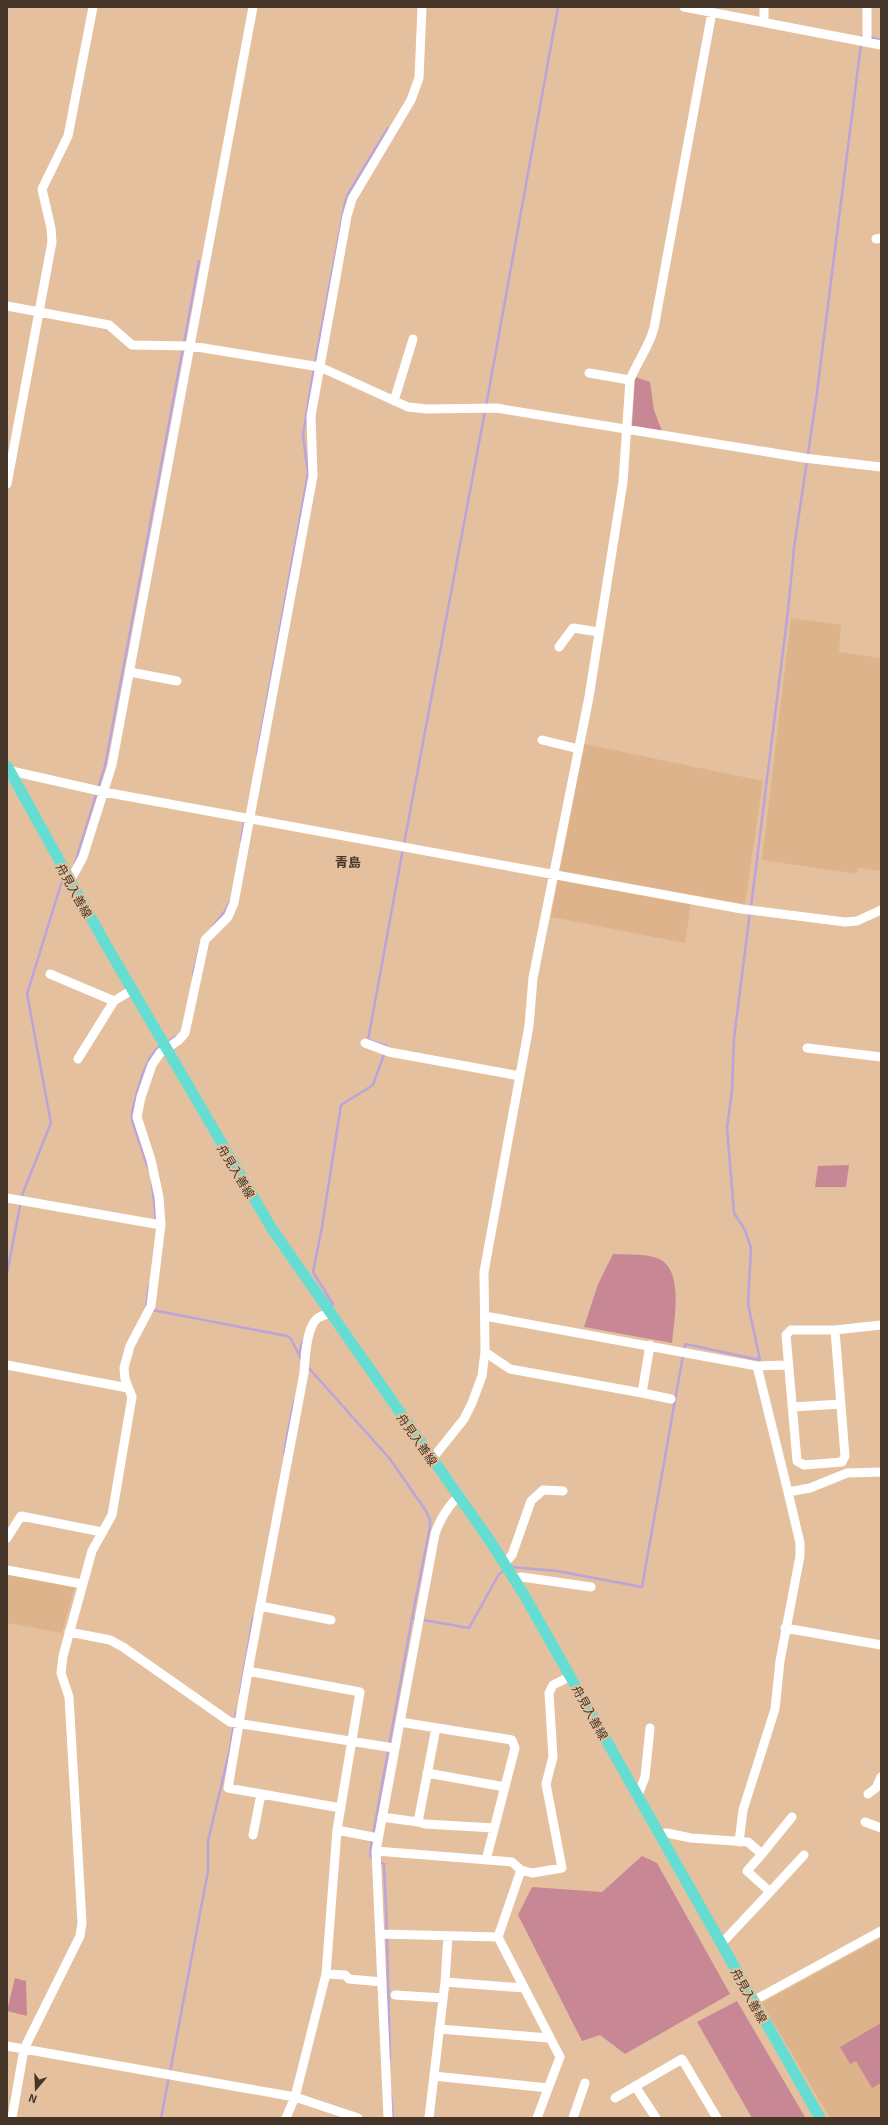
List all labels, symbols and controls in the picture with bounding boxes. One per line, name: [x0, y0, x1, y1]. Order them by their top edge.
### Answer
district label: 青島: [335, 852, 361, 871]
street label: 舟見入善線: [53, 860, 97, 920]
street label: 舟見入善線: [214, 1141, 260, 1201]
street label: 舟見入善線: [394, 1410, 442, 1468]
street label: 舟見入善線: [569, 1682, 613, 1742]
street label: 舟見入善線: [728, 1965, 772, 2025]
north arrow: [16, 2069, 56, 2109]
text: N: [26, 2090, 39, 2108]

